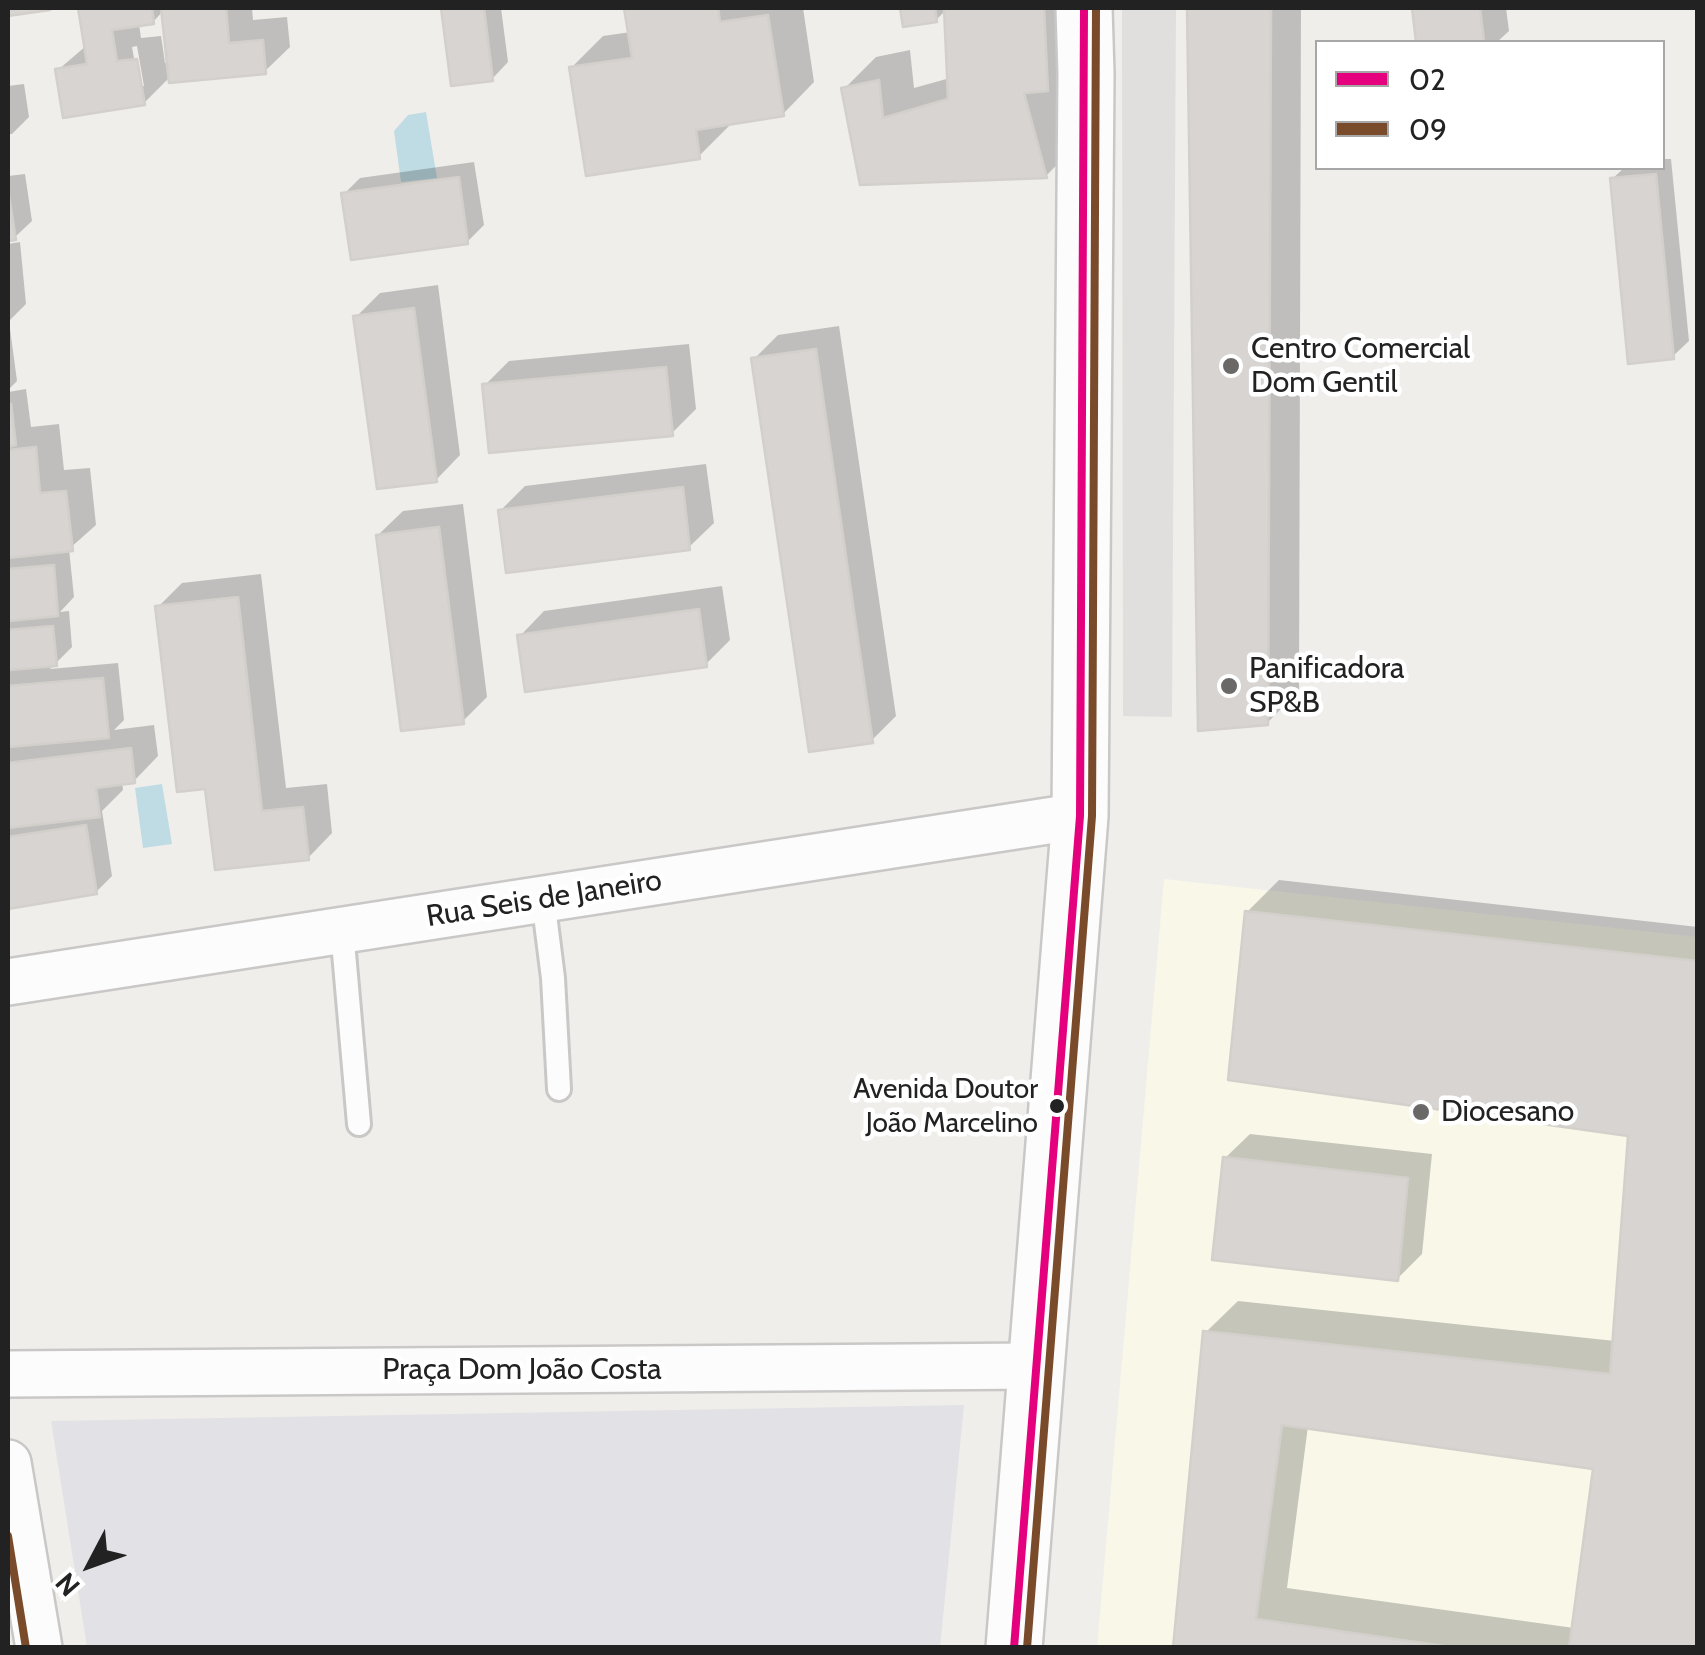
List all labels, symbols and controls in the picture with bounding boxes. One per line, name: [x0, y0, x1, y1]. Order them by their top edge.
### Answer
legend: [1315, 40, 1665, 170]
text: 02: [1409, 61, 1446, 98]
text: 09: [1409, 111, 1447, 148]
place label: Centro Comercial Dom Gentil: [1251, 331, 1470, 402]
marker: Centro Comercial Dom Gentil: [1220, 355, 1242, 377]
place label: Panificadora SP&B: [1249, 651, 1404, 722]
marker: Panificadora SP&B: [1218, 675, 1240, 697]
street label: Rua Seis de Janeiro: [424, 863, 664, 935]
place label: Avenida Doutor João Marcelino: [853, 1073, 1038, 1139]
place label: Diocesano: [1441, 1094, 1574, 1130]
marker: Avenida Doutor João Marcelino: [1047, 1096, 1067, 1116]
marker: Diocesano: [1410, 1101, 1432, 1123]
street label: Praça Dom João Costa: [382, 1352, 662, 1388]
north arrow: [40, 1515, 140, 1615]
text: N: [48, 1566, 87, 1603]

